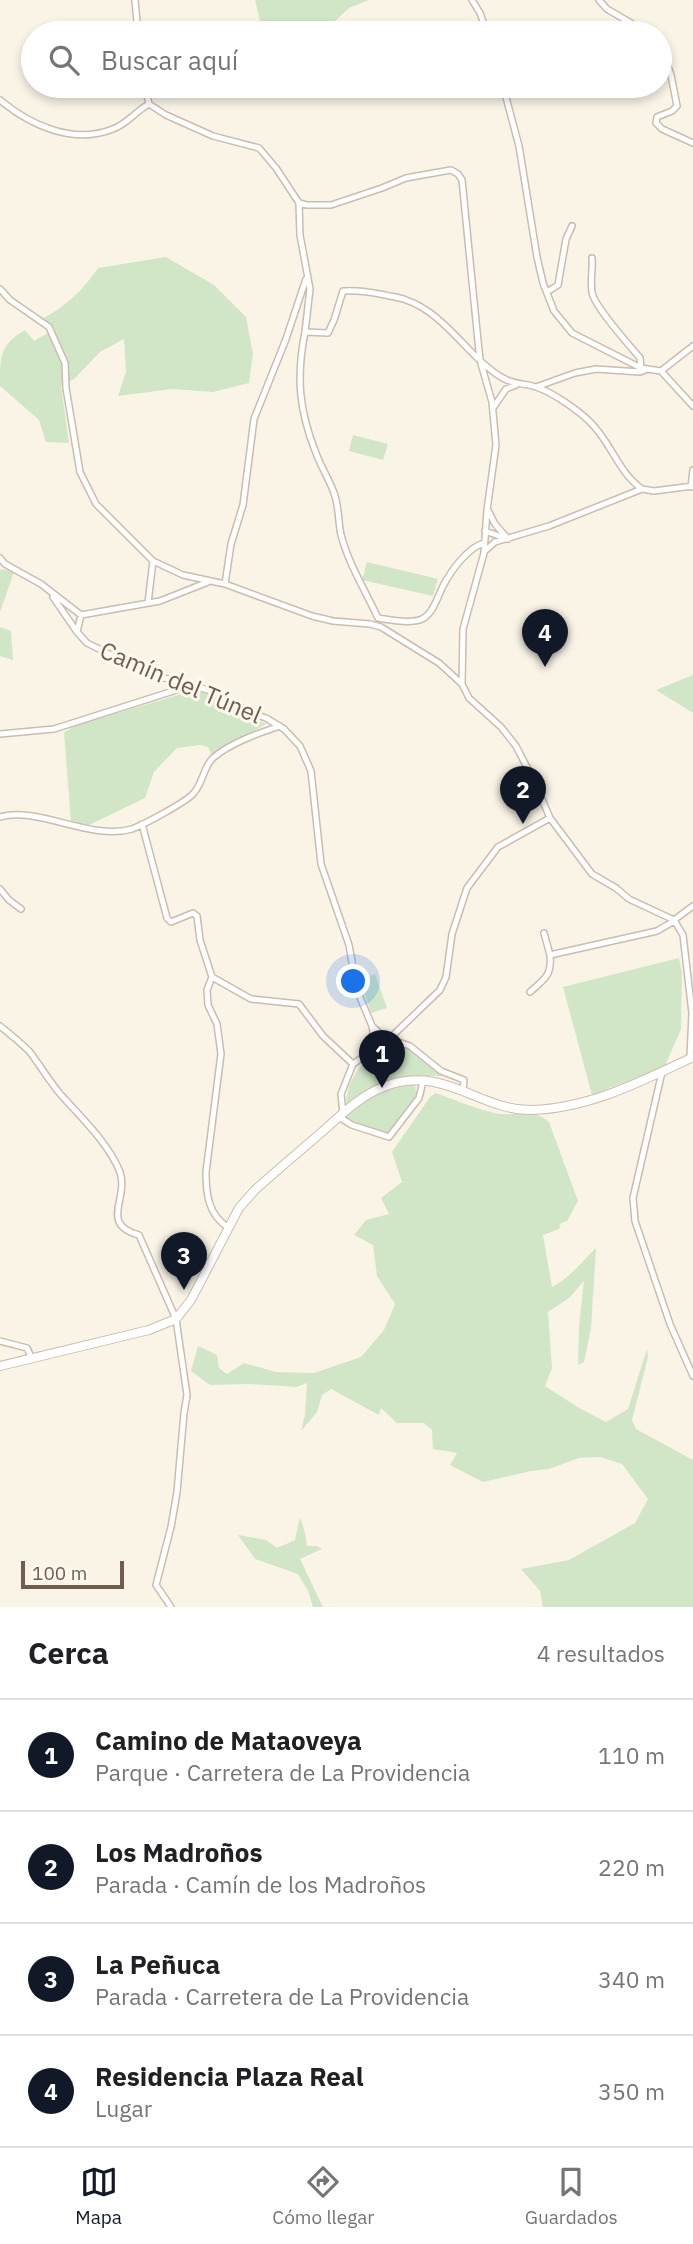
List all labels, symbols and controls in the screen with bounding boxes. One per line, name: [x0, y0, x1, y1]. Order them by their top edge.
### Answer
search box: [21, 21, 672, 98]
icon: search: [45, 41, 83, 79]
text: Buscar aquí: [101, 43, 238, 77]
pin: 4: [522, 609, 568, 667]
street label: Camín del Túnel: [95, 634, 267, 730]
pin: 2: [500, 766, 546, 824]
your location: [336, 964, 370, 998]
pin: 1: [359, 1030, 405, 1088]
pin: 3: [161, 1232, 207, 1290]
scale bar: [21, 1558, 124, 1590]
text: 100 m: [32, 1561, 87, 1585]
text: Cerca: [28, 1633, 109, 1672]
text: 4 resultados: [537, 1638, 665, 1668]
text: Camino de Mataoveya: [95, 1723, 362, 1757]
text: 1: [44, 1740, 58, 1770]
text: 110 m: [598, 1740, 665, 1770]
text: Parque · Carretera de La Providencia: [95, 1757, 470, 1787]
text: Los Madroños: [95, 1835, 263, 1869]
text: 2: [44, 1852, 58, 1882]
text: 220 m: [598, 1852, 665, 1882]
text: Parada · Camín de los Madroños: [95, 1869, 426, 1899]
text: La Peñuca: [95, 1947, 220, 1981]
text: 3: [44, 1964, 58, 1994]
text: 340 m: [598, 1964, 665, 1994]
text: Parada · Carretera de La Providencia: [95, 1981, 469, 2011]
text: Residencia Plaza Real: [95, 2059, 364, 2093]
text: 4: [44, 2076, 58, 2106]
text: 350 m: [598, 2076, 665, 2106]
text: Lugar: [95, 2093, 152, 2123]
tab: Mapa: [75, 2163, 122, 2229]
tab: Cómo llegar: [272, 2163, 374, 2229]
tab: Guardados: [525, 2163, 618, 2229]

